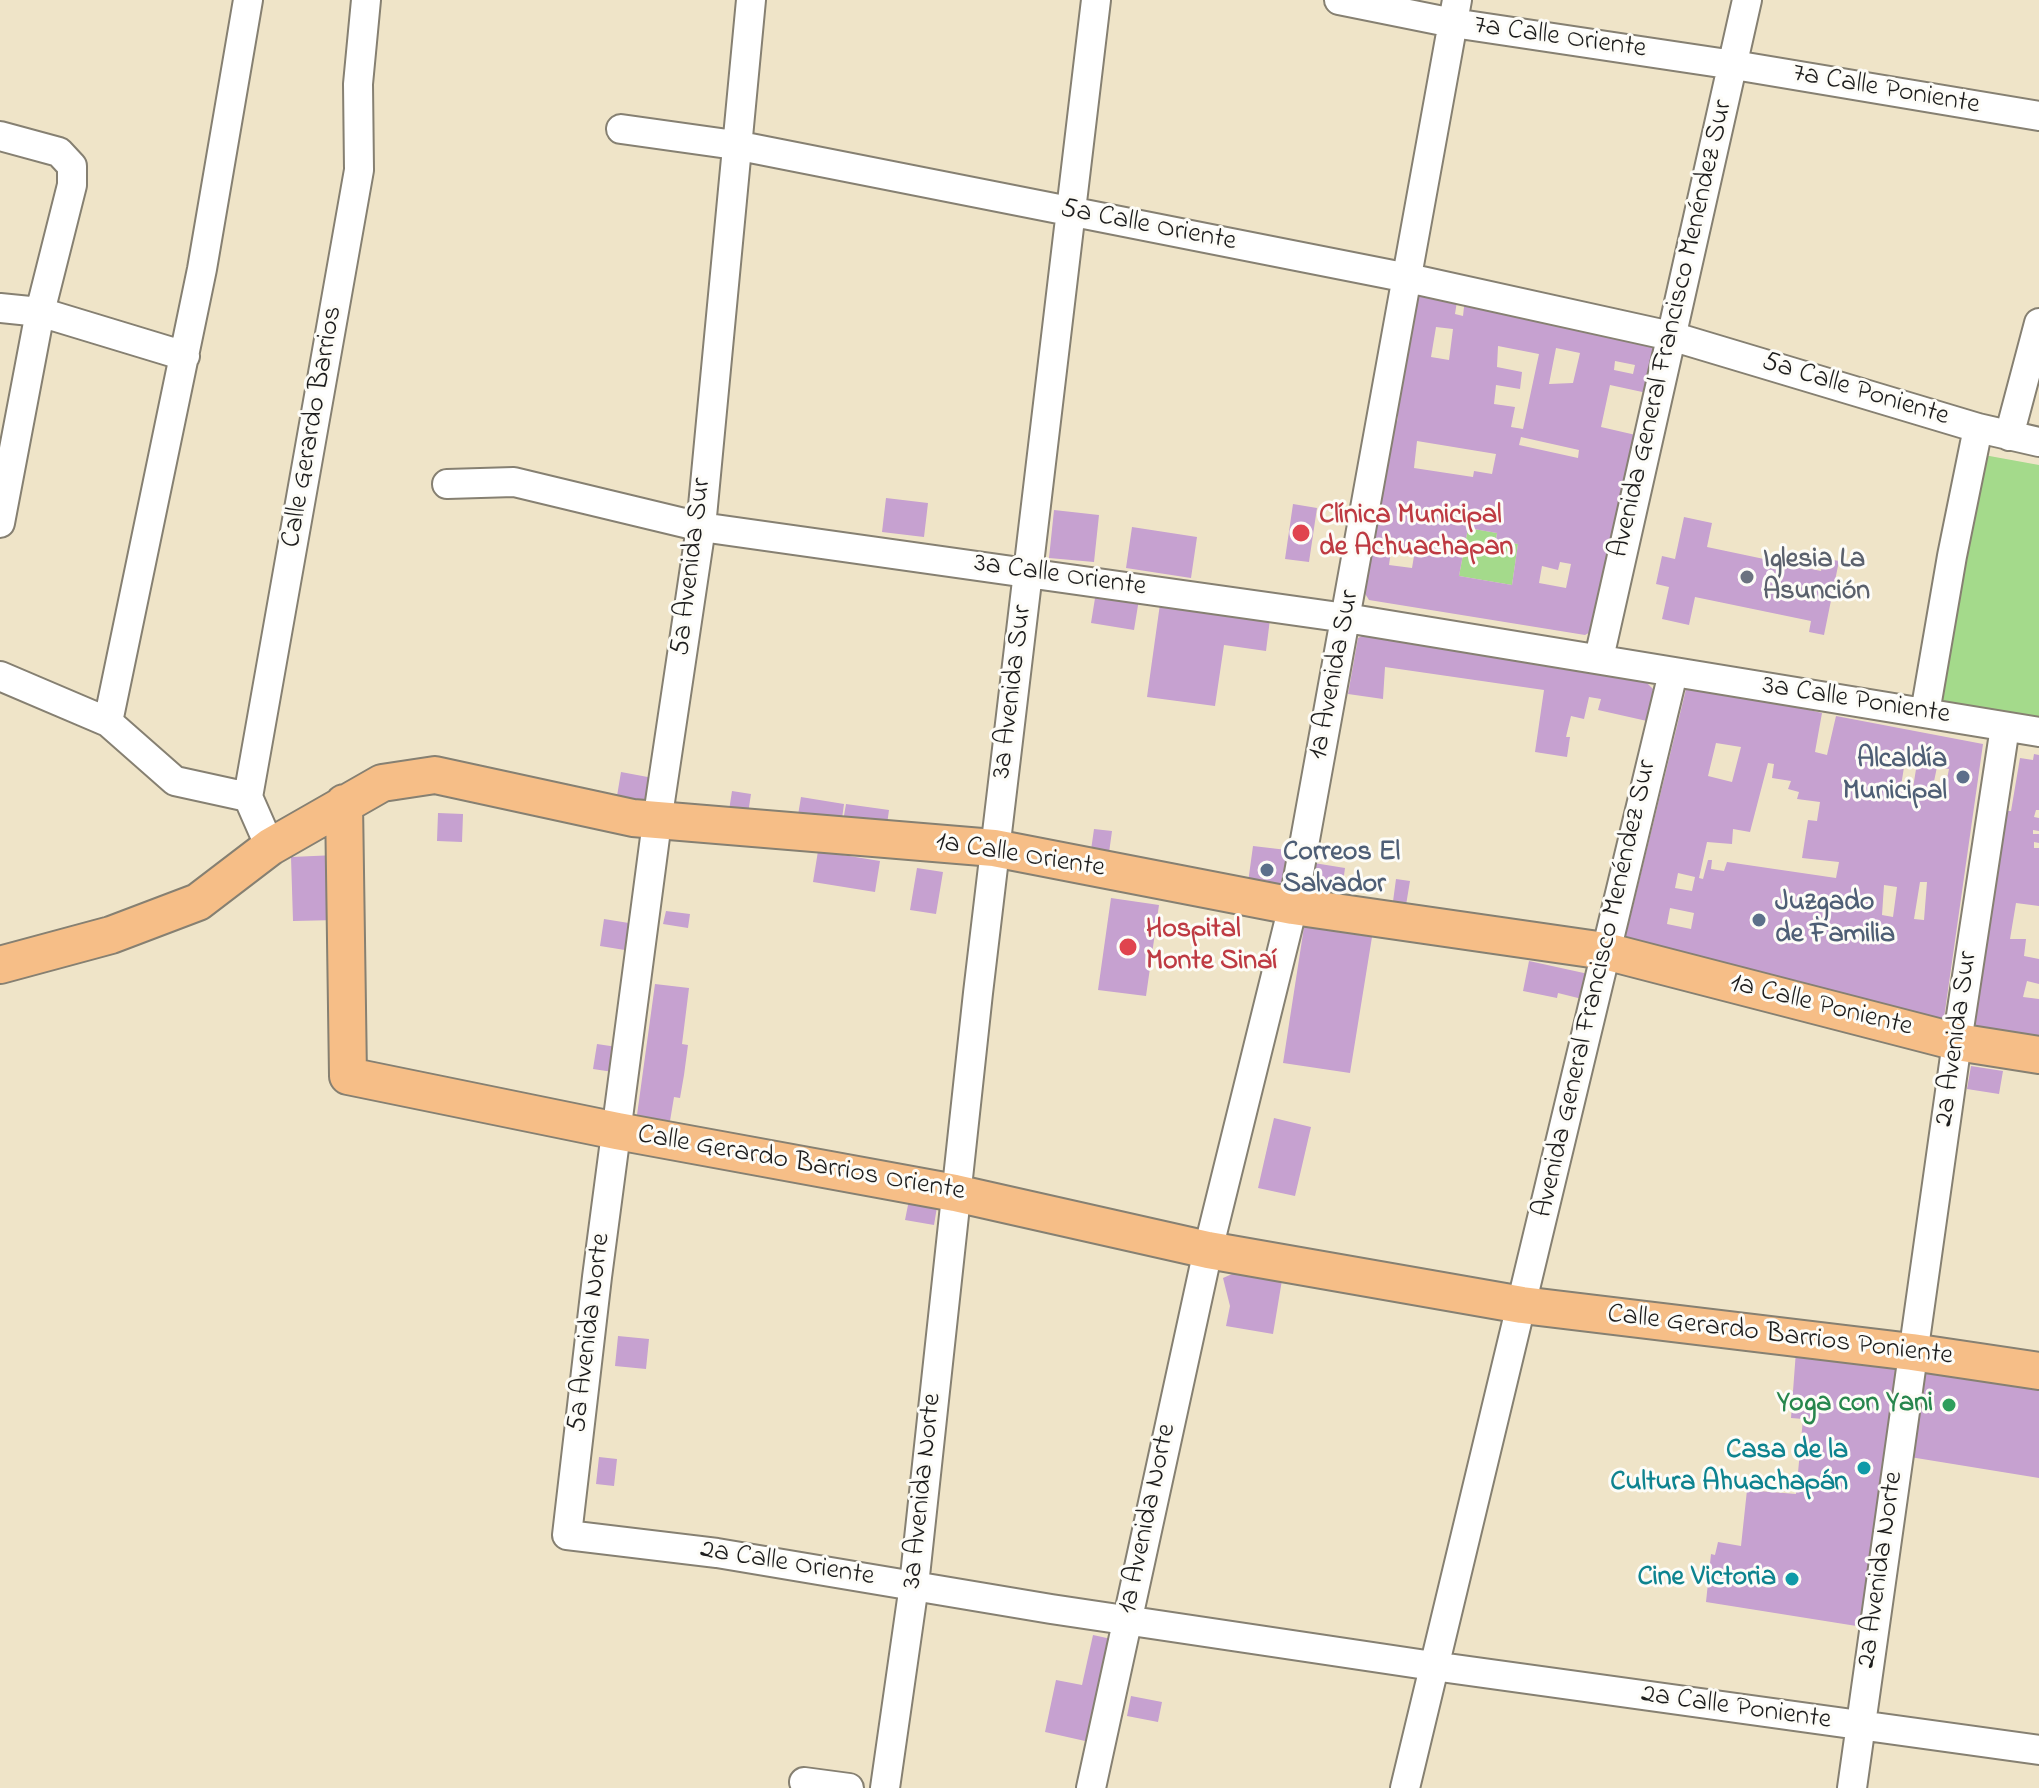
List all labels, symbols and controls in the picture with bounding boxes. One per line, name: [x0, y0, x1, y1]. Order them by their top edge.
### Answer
street label: 7a Calle Oriente: [1472, 10, 1648, 68]
street label: 7a Calle Poniente: [1790, 58, 1982, 124]
street label: Avenida General Francisco Menéndez Sur: [1604, 97, 1742, 561]
street label: 5a Calle Oriente: [1057, 194, 1239, 260]
street label: Calle Gerardo Barrios: [276, 304, 352, 550]
street label: 5a Calle Poniente: [1757, 347, 1953, 435]
street label: 5a Avenida Sur: [665, 476, 721, 658]
place label: Clínica Municipal de Achuachapan: [1319, 500, 1513, 566]
marker: Clínica Municipal de Achuachapan: [1290, 522, 1312, 544]
place label: Iglesia La Asunción: [1763, 544, 1870, 610]
street label: 3a Calle Oriente: [972, 548, 1148, 606]
marker: Iglesia La Asunción: [1738, 568, 1756, 586]
street label: 1a Avenida Sur: [1303, 587, 1369, 763]
street label: 3a Avenida Sur: [987, 603, 1041, 781]
street label: 3a Calle Poniente: [1760, 671, 1952, 733]
place label: Alcaldía Municipal: [1843, 744, 1947, 810]
street label: Avenida General Francisco Menéndez Sur: [1528, 757, 1666, 1221]
marker: Alcaldía Municipal: [1954, 768, 1972, 786]
street label: 1a Calle Oriente: [933, 827, 1107, 887]
place label: Correos El Salvador: [1283, 837, 1400, 903]
marker: Correos El Salvador: [1258, 861, 1276, 879]
place label: Juzgado de Familia: [1775, 887, 1895, 953]
marker: Juzgado de Familia: [1750, 911, 1768, 929]
place label: Hospital Monte Sinaí: [1146, 914, 1277, 980]
marker: Hospital Monte Sinaí: [1117, 936, 1139, 958]
street label: 2a Avenida Sur: [1929, 949, 1987, 1129]
street label: 1a Calle Poniente: [1726, 968, 1916, 1046]
street label: Calle Gerardo Barrios Oriente: [635, 1120, 967, 1210]
street label: 5a Avenida Norte: [562, 1232, 620, 1434]
street label: Calle Gerardo Barrios Poniente: [1605, 1299, 1955, 1375]
place label: Yoga con Yani: [1777, 1388, 1933, 1422]
street label: 3a Avenida Norte: [897, 1392, 951, 1590]
marker: Yoga con Yani: [1940, 1396, 1958, 1414]
street label: 1a Avenida Norte: [1112, 1421, 1186, 1617]
place label: Casa de la Cultura Ahuachapán: [1610, 1435, 1848, 1501]
marker: Casa de la Cultura Ahuachapán: [1855, 1459, 1873, 1477]
street label: 2a Avenida Norte: [1852, 1469, 1912, 1671]
street label: 2a Calle Oriente: [698, 1535, 876, 1595]
place label: Cine Victoria: [1637, 1562, 1776, 1596]
marker: Cine Victoria: [1783, 1570, 1801, 1588]
street label: 2a Calle Poniente: [1639, 1679, 1833, 1739]

